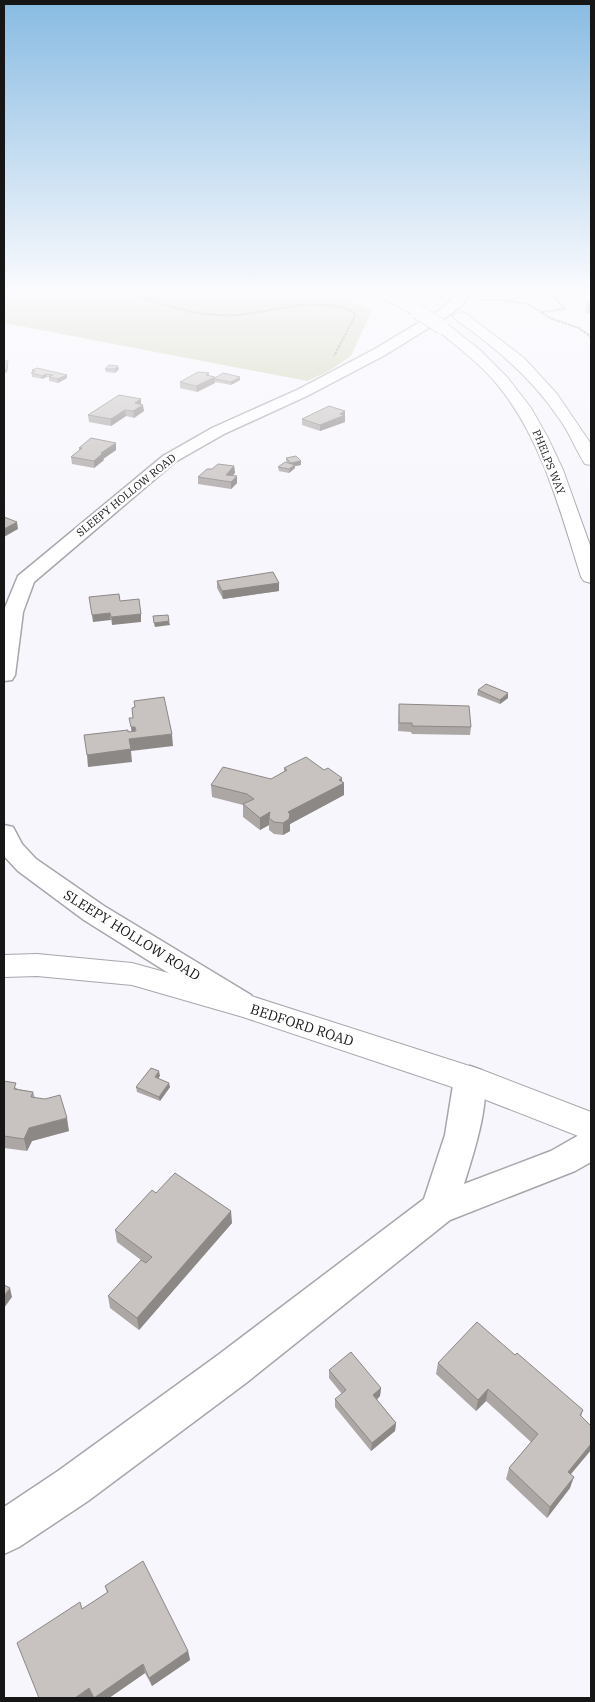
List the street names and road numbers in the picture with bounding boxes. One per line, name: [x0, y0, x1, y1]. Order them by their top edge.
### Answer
street label: PHELPS WAY: [530, 427, 568, 497]
street label: SLEEPY HOLLOW ROAD: [73, 450, 179, 539]
street label: SLEEPY HOLLOW ROAD: [60, 886, 204, 985]
street label: BEDFORD ROAD: [248, 1000, 356, 1050]

